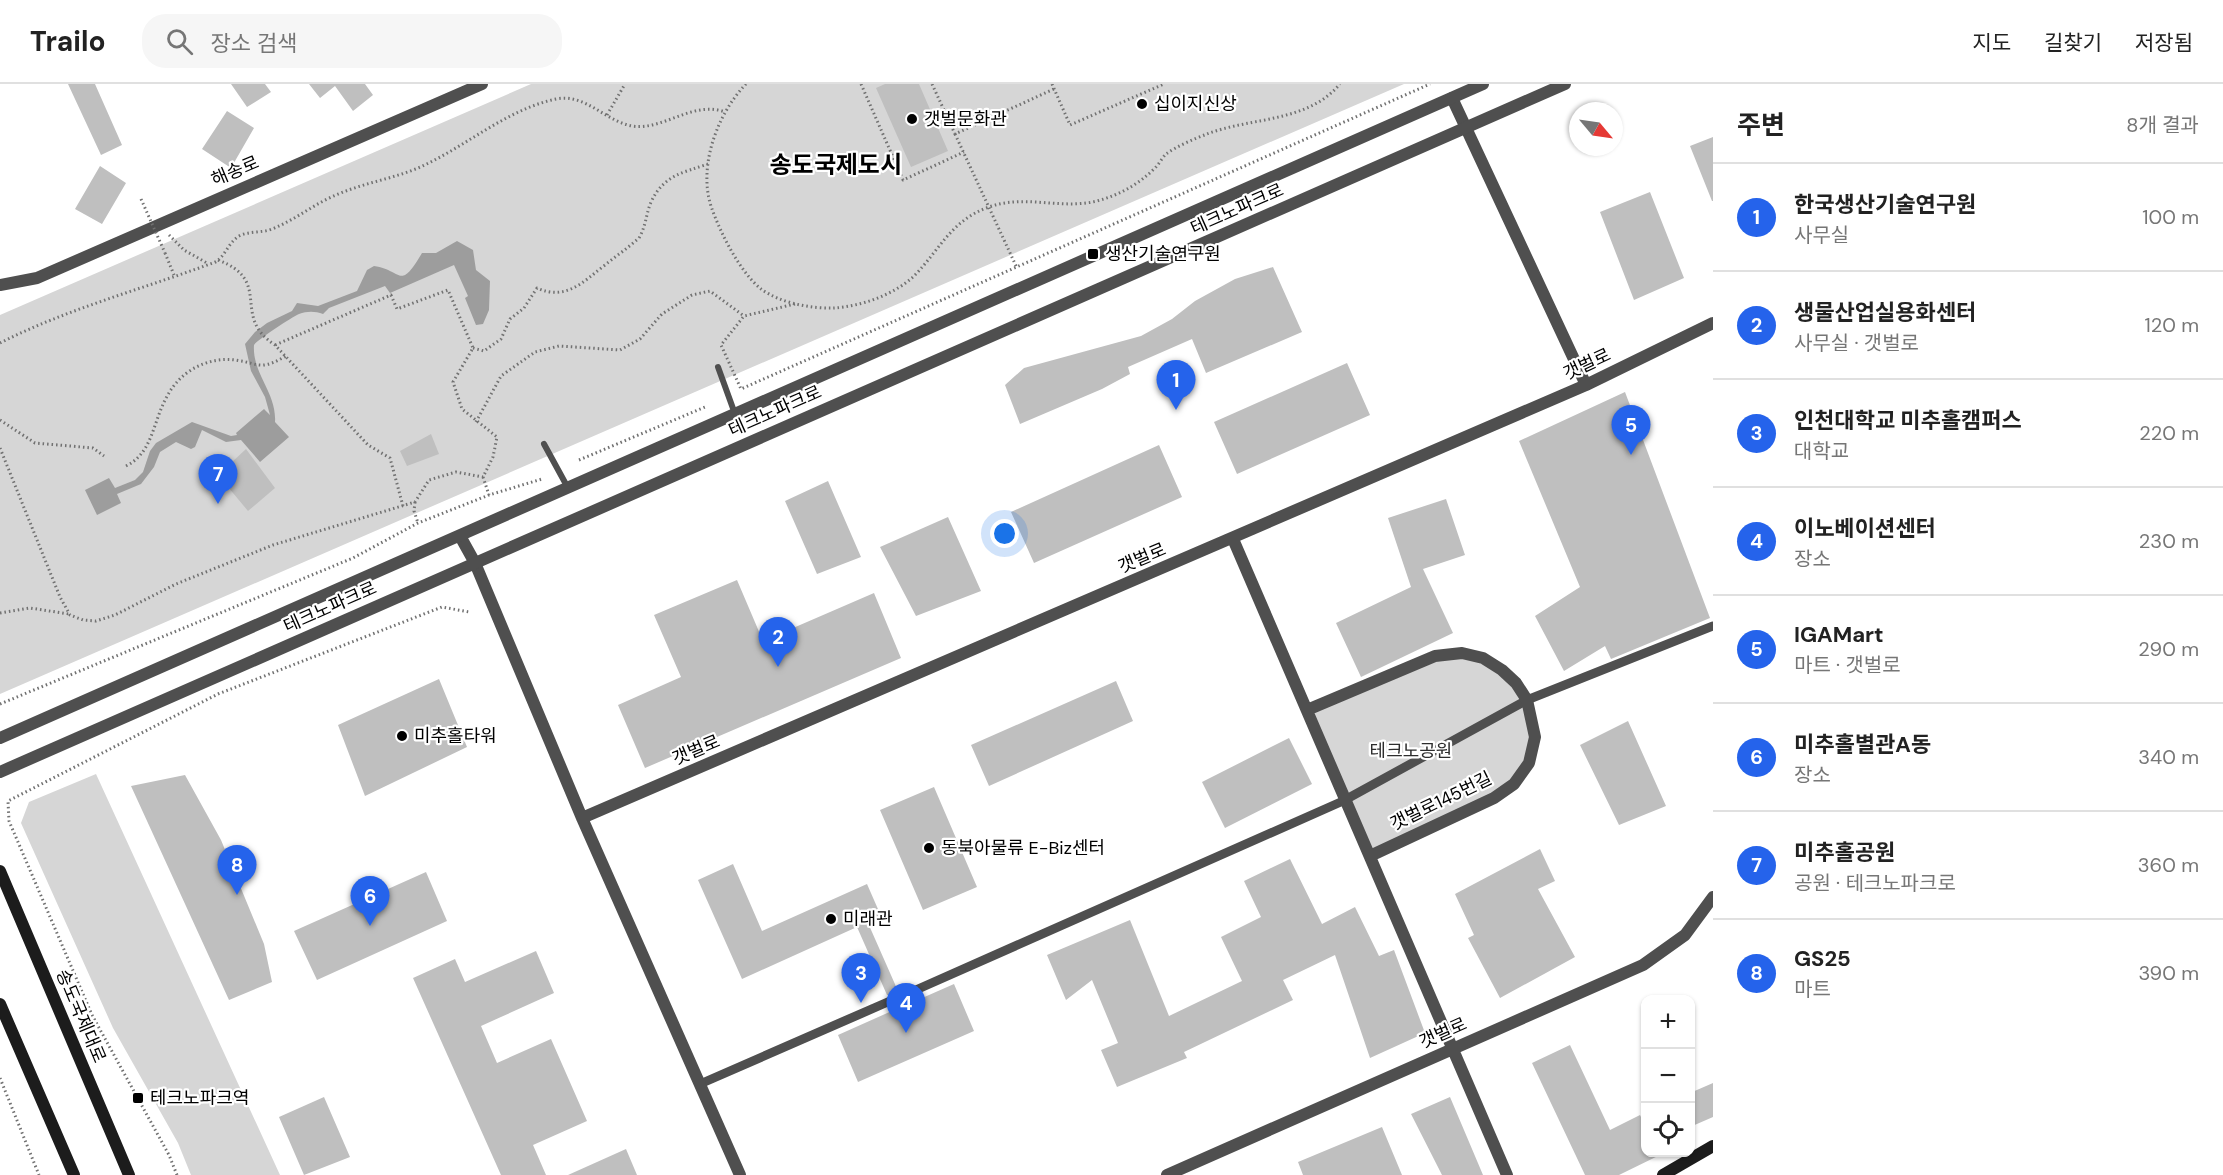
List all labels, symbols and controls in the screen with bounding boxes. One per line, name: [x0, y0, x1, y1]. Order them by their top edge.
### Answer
search box: [142, 14, 562, 68]
text: Trailo: [30, 23, 106, 60]
icon: search: [163, 25, 196, 58]
text: 장소 검색: [211, 29, 297, 58]
text: 지도: [1972, 29, 2011, 57]
text: 길찾기: [2044, 29, 2102, 57]
text: 저장됨: [2135, 29, 2193, 57]
place label: 십이지신상: [1154, 92, 1237, 116]
marker: 십이지신상: [1135, 97, 1149, 111]
north arrow: [1569, 102, 1623, 156]
place label: 갯벌문화관: [924, 107, 1007, 131]
text: 주변: [1737, 108, 1785, 142]
marker: 갯벌문화관: [905, 112, 919, 126]
text: 8개 결과: [2126, 112, 2199, 138]
district label: 송도국제도시: [770, 149, 902, 180]
street label: 해송로: [207, 150, 263, 192]
street label: 테크노파크로: [1187, 178, 1287, 240]
text: 한국생산기술연구원: [1794, 190, 1976, 219]
text: 1: [1753, 204, 1760, 230]
text: 100 m: [2142, 204, 2199, 230]
text: 사무실: [1794, 222, 1849, 248]
place label: 생산기술연구원: [1105, 242, 1221, 266]
marker: 생산기술연구원: [1086, 247, 1100, 261]
text: 생물산업실용화센터: [1794, 298, 1976, 327]
text: 2: [1751, 312, 1762, 338]
text: 120 m: [2145, 312, 2199, 338]
text: 사무실 · 갯벌로: [1794, 330, 1919, 356]
street label: 갯벌로: [1559, 343, 1615, 385]
pin: 1: [1156, 360, 1196, 410]
street label: 테크노파크로: [725, 380, 825, 442]
pin: 5: [1612, 406, 1650, 455]
text: 인천대학교 미추홀캠퍼스: [1794, 406, 2022, 435]
text: 3: [1750, 420, 1763, 446]
text: 220 m: [2139, 420, 2199, 446]
text: 대학교: [1794, 438, 1849, 464]
pin: 7: [198, 454, 238, 504]
text: 이노베이션센터: [1794, 514, 1936, 543]
your location: [990, 519, 1019, 548]
text: 4: [1750, 528, 1763, 554]
text: 230 m: [2139, 528, 2199, 554]
street label: 갯벌로: [1114, 537, 1170, 579]
text: 장소: [1794, 546, 1831, 572]
street label: 테크노파크로: [280, 576, 380, 638]
pin: 2: [758, 618, 798, 667]
text: IGAMart: [1794, 620, 1884, 649]
text: 5: [1750, 636, 1763, 662]
text: 290 m: [2138, 636, 2199, 662]
text: 마트 · 갯벌로: [1794, 652, 1901, 678]
place label: 미추홀타워: [414, 724, 497, 748]
marker: 미추홀타워: [395, 729, 409, 743]
street label: 갯벌로: [668, 729, 724, 771]
text: 미추홀별관A동: [1794, 730, 1931, 759]
park label: 테크노공원: [1370, 739, 1452, 763]
text: 6: [1750, 744, 1763, 770]
text: 340 m: [2138, 744, 2199, 770]
text: 장소: [1794, 762, 1831, 788]
street label: 갯벌로145번길: [1386, 766, 1496, 836]
place label: 동북아물류 E-Biz센터: [941, 836, 1105, 860]
text: 미추홀공원: [1794, 838, 1895, 867]
marker: 동북아물류 E-Biz센터: [922, 841, 936, 855]
pin: 8: [218, 846, 256, 895]
text: 7: [1751, 852, 1762, 878]
text: 360 m: [2138, 852, 2199, 878]
text: 공원 · 테크노파크로: [1794, 870, 1956, 896]
pin: 6: [350, 876, 389, 926]
place label: 미래관: [843, 907, 893, 931]
marker: 미래관: [824, 912, 838, 926]
text: GS25: [1794, 944, 1851, 973]
pin: 3: [842, 954, 880, 1003]
text: 8: [1750, 960, 1763, 986]
text: 390 m: [2138, 960, 2199, 986]
street label: 송도국제대로: [51, 966, 111, 1066]
text: 마트: [1794, 976, 1831, 1002]
pin: 4: [886, 984, 926, 1033]
map controls: [1641, 995, 1695, 1157]
button: +: [1641, 995, 1695, 1049]
street label: 갯벌로: [1415, 1012, 1471, 1054]
button: −: [1641, 1049, 1695, 1103]
place label: 테크노파크역: [150, 1086, 249, 1110]
marker: 테크노파크역: [131, 1091, 145, 1105]
button: locate: [1641, 1103, 1695, 1157]

